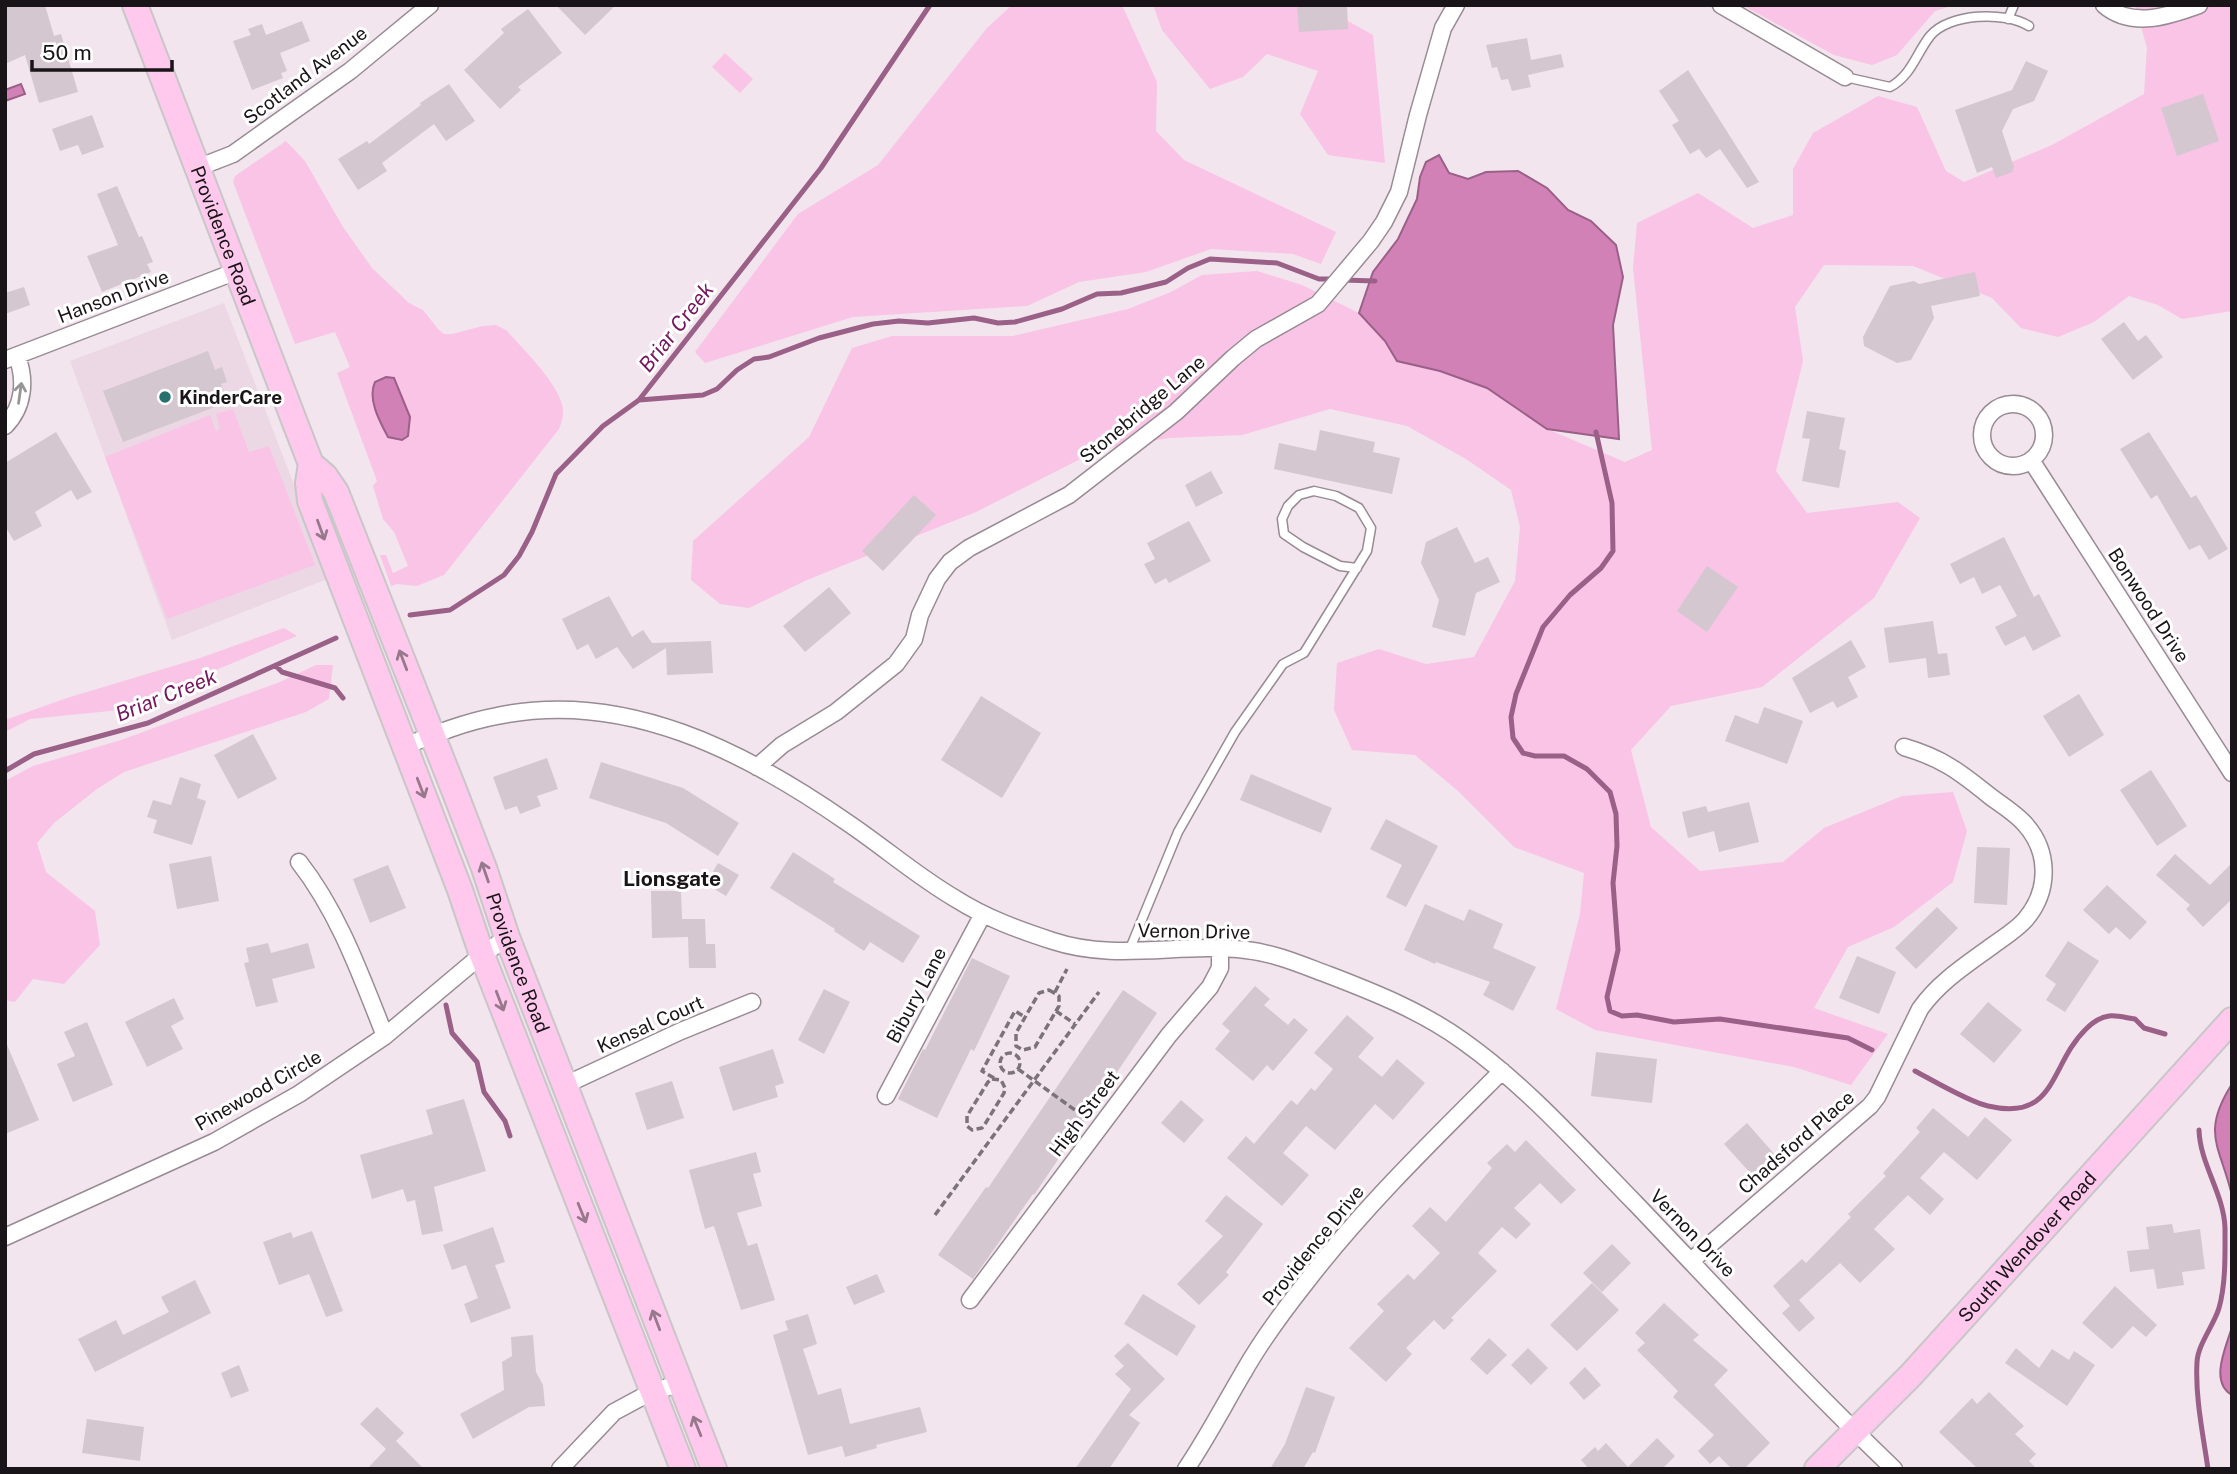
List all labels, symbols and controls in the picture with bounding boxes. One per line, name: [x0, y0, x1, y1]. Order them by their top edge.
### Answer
street label: Scotland Avenue: [239, 21, 371, 129]
scale bar: [32, 28, 172, 72]
text: 50 m: [42, 40, 92, 65]
street label: Providence Road: [187, 163, 260, 309]
street label: Hanson Drive: [54, 265, 172, 327]
water label: Briar Creek: [633, 277, 719, 377]
street label: Stonebridge Lane: [1075, 350, 1209, 468]
one-way arrow: [14, 382, 27, 405]
place label: KinderCare: [179, 386, 282, 408]
marker: KinderCare: [157, 389, 173, 405]
one-way arrow: [316, 518, 328, 540]
street label: Bonwood Drive: [2104, 544, 2194, 666]
one-way arrow: [395, 650, 408, 672]
water label: Briar Creek: [112, 663, 221, 727]
one-way arrow: [416, 776, 428, 798]
one-way arrow: [478, 862, 490, 884]
district label: Lionsgate: [623, 866, 721, 891]
street label: Providence Road: [482, 890, 554, 1036]
street label: Vernon Drive: [1137, 919, 1251, 943]
street label: Bibury Lane: [882, 943, 950, 1047]
one-way arrow: [494, 990, 507, 1011]
street label: Kensal Court: [593, 991, 707, 1057]
street label: Pinewood Circle: [191, 1045, 325, 1135]
street label: High Street: [1044, 1066, 1124, 1160]
street label: Chadsford Place: [1734, 1086, 1858, 1198]
street label: South Wendover Road: [1953, 1167, 2101, 1326]
street label: Providence Drive: [1258, 1180, 1368, 1310]
street label: Vernon Drive: [1646, 1185, 1740, 1281]
one-way arrow: [577, 1202, 590, 1223]
one-way arrow: [648, 1310, 661, 1332]
one-way arrow: [690, 1416, 703, 1438]

